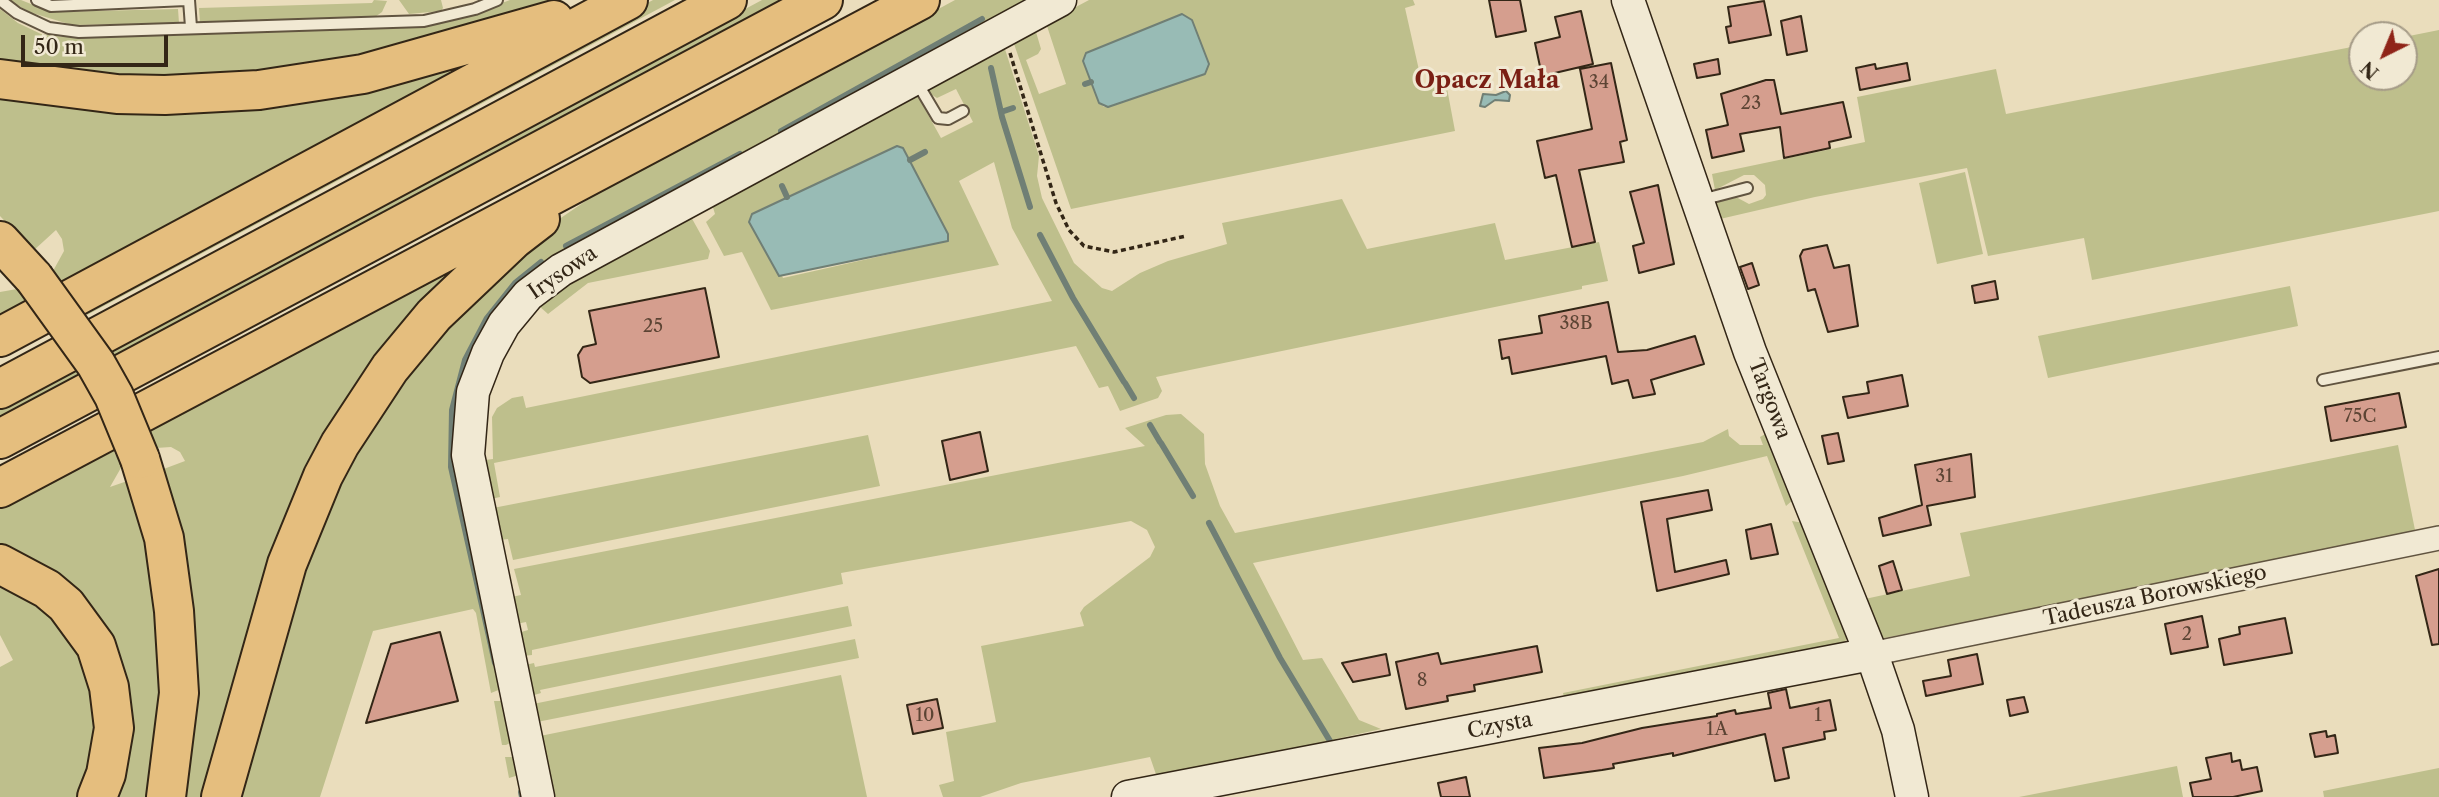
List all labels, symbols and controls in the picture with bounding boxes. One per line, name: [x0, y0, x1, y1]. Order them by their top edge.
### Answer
scale bar: [24, 21, 172, 65]
north arrow: [2348, 21, 2418, 91]
text: 50 m: [34, 34, 84, 59]
text: N: [2356, 56, 2384, 84]
district label: Opacz Mała: [1414, 67, 1560, 95]
house number: 34: [1589, 72, 1609, 94]
house number: 23: [1741, 93, 1761, 115]
street label: Irysowa: [524, 241, 602, 305]
house number: 38B: [1559, 313, 1593, 335]
house number: 25: [643, 316, 663, 338]
street label: Targowa: [1742, 355, 1796, 443]
house number: 75C: [2344, 406, 2376, 428]
house number: 31: [1935, 466, 1953, 488]
street label: Tadeusza Borowskiego: [2041, 560, 2269, 632]
house number: 2: [2182, 624, 2192, 646]
house number: 8: [1417, 670, 1427, 692]
house number: 10: [916, 705, 934, 727]
house number: 1: [1814, 705, 1822, 727]
street label: Czysta: [1465, 707, 1535, 745]
house number: 1A: [1706, 719, 1728, 741]

